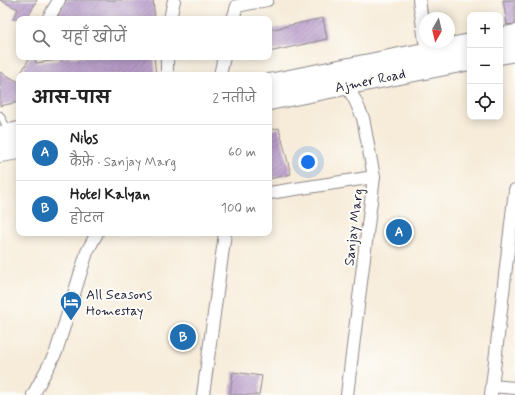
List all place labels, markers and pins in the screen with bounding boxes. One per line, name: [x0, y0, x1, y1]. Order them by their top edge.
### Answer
pin: A: [386, 217, 412, 247]
place label: All Seasons Homestay: [86, 286, 153, 320]
hotel icon: All Seasons Homestay: [58, 289, 84, 322]
pin: B: [170, 322, 196, 352]

